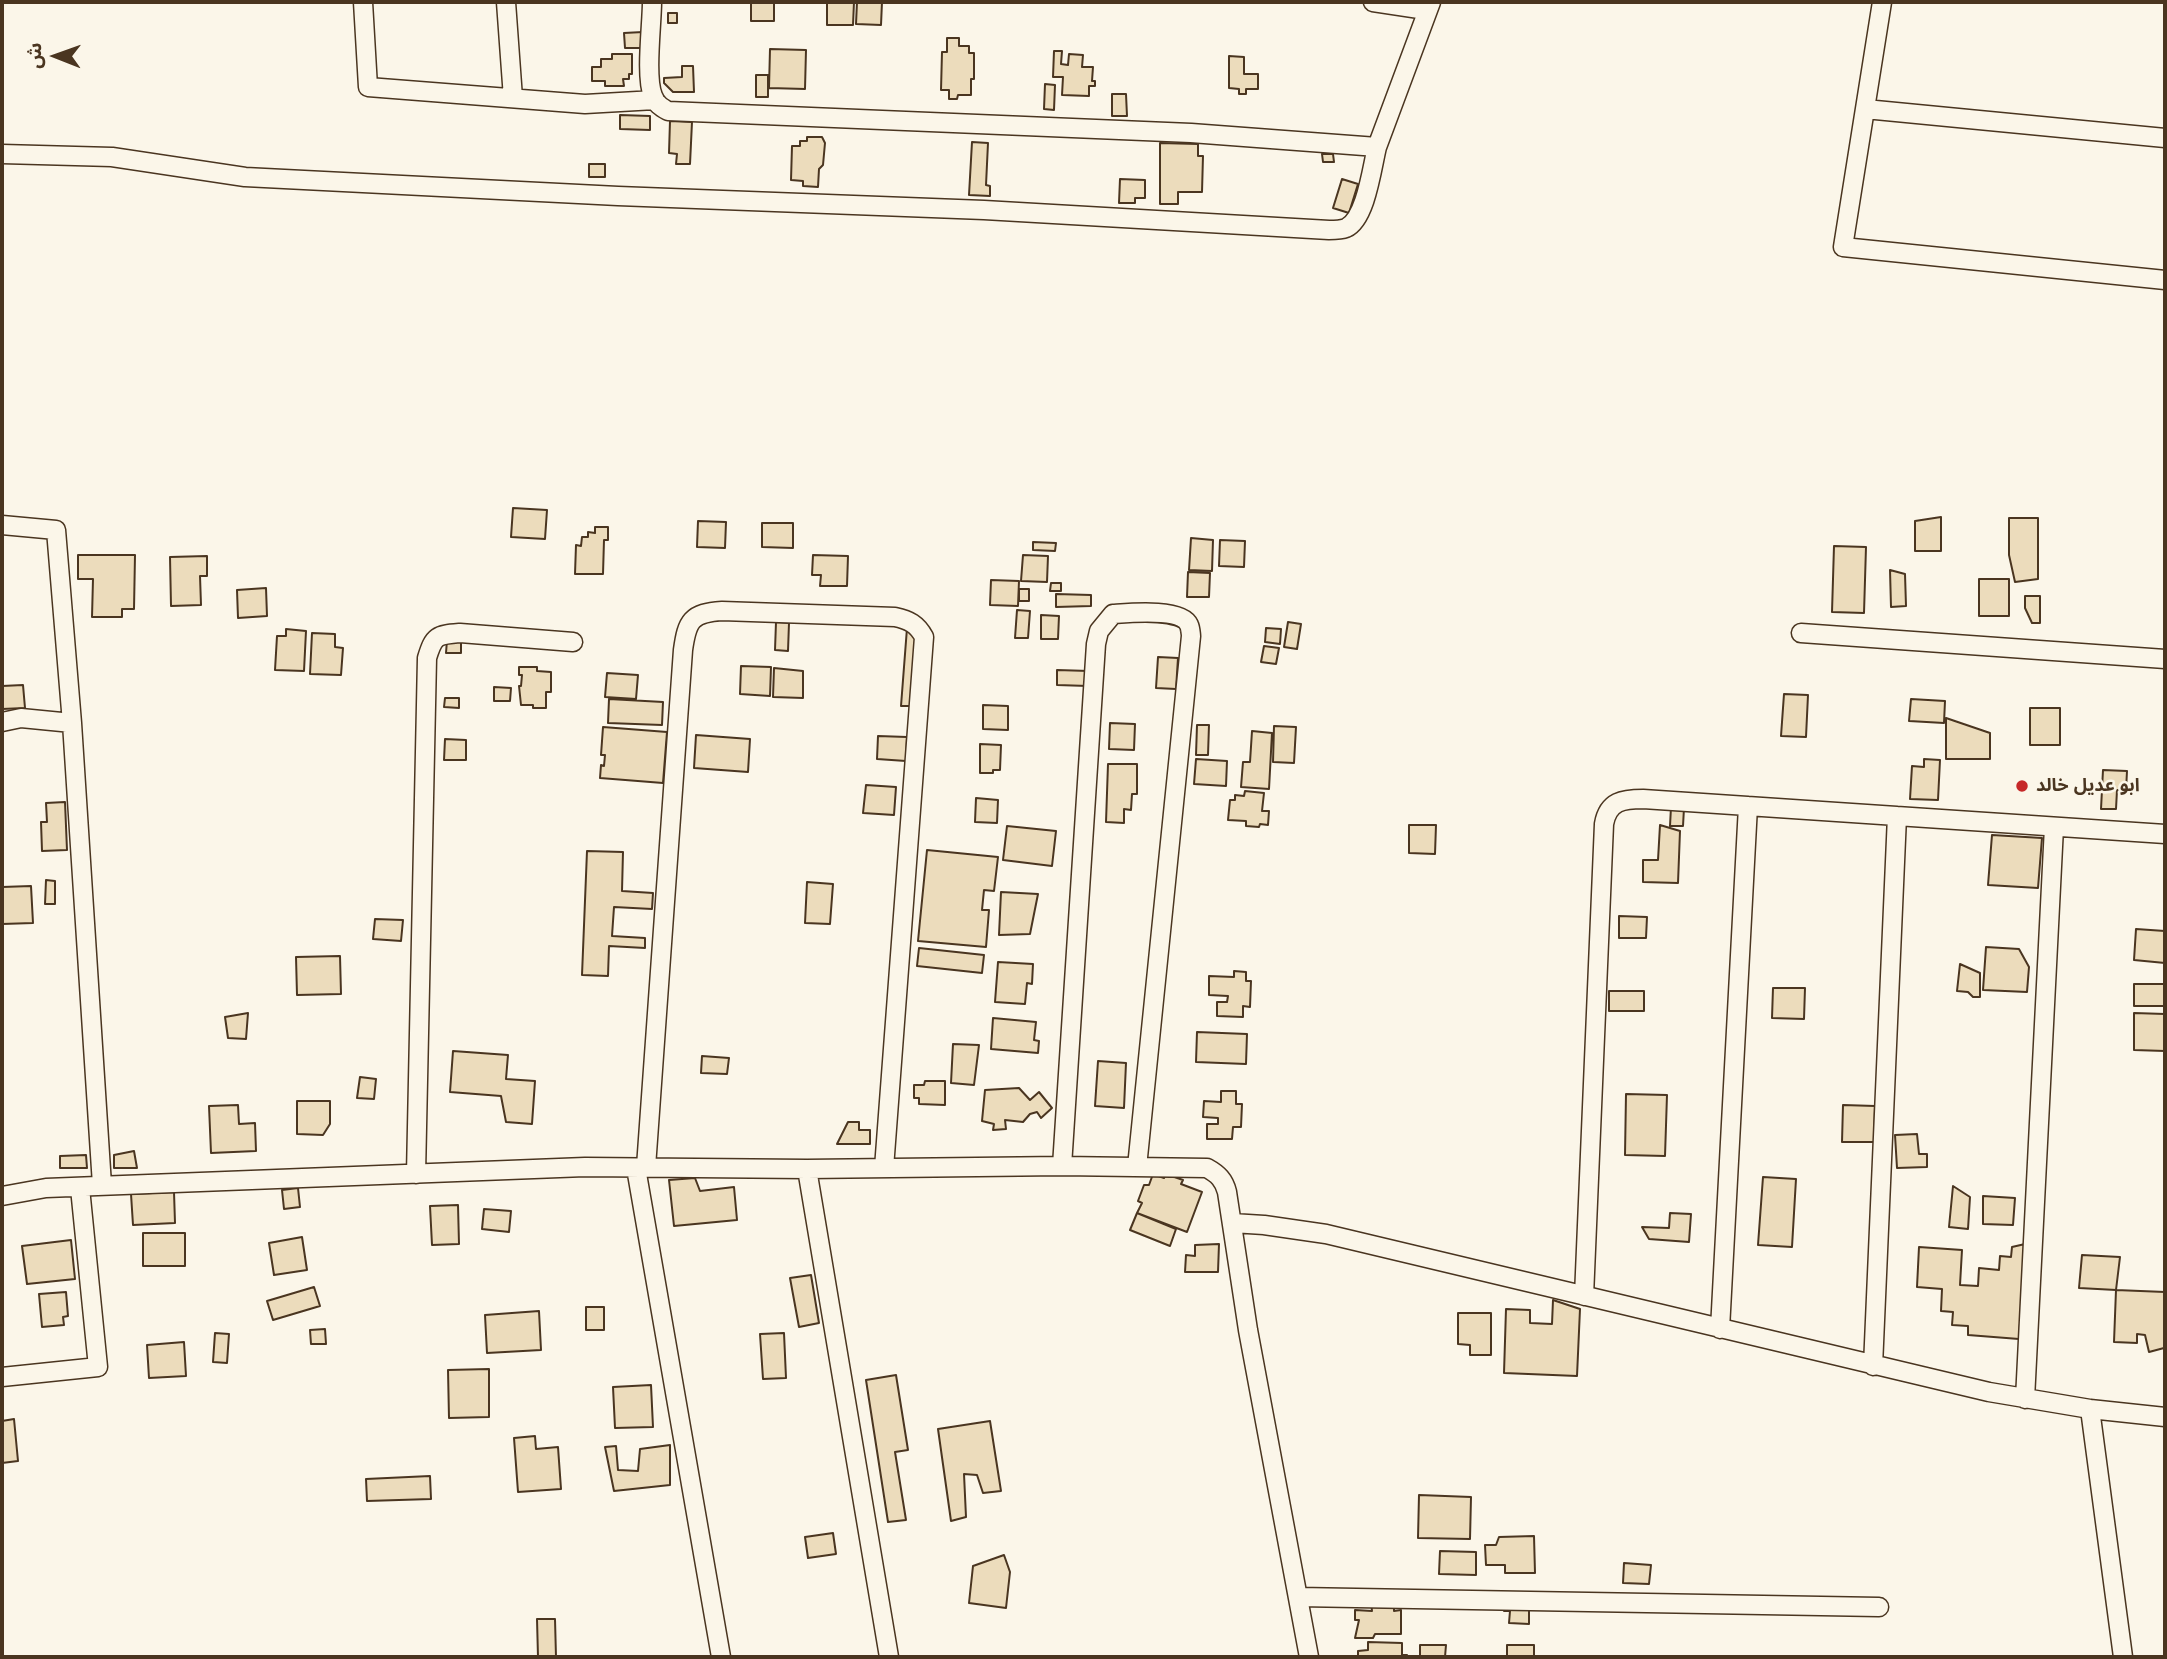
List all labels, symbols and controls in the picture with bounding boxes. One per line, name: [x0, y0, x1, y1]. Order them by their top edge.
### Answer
north arrow: [21, 21, 91, 91]
text: ش: [24, 42, 45, 69]
place label: ابو عديل خالد: [2036, 775, 2140, 797]
marker: ابو عديل خالد: [2014, 778, 2030, 794]

